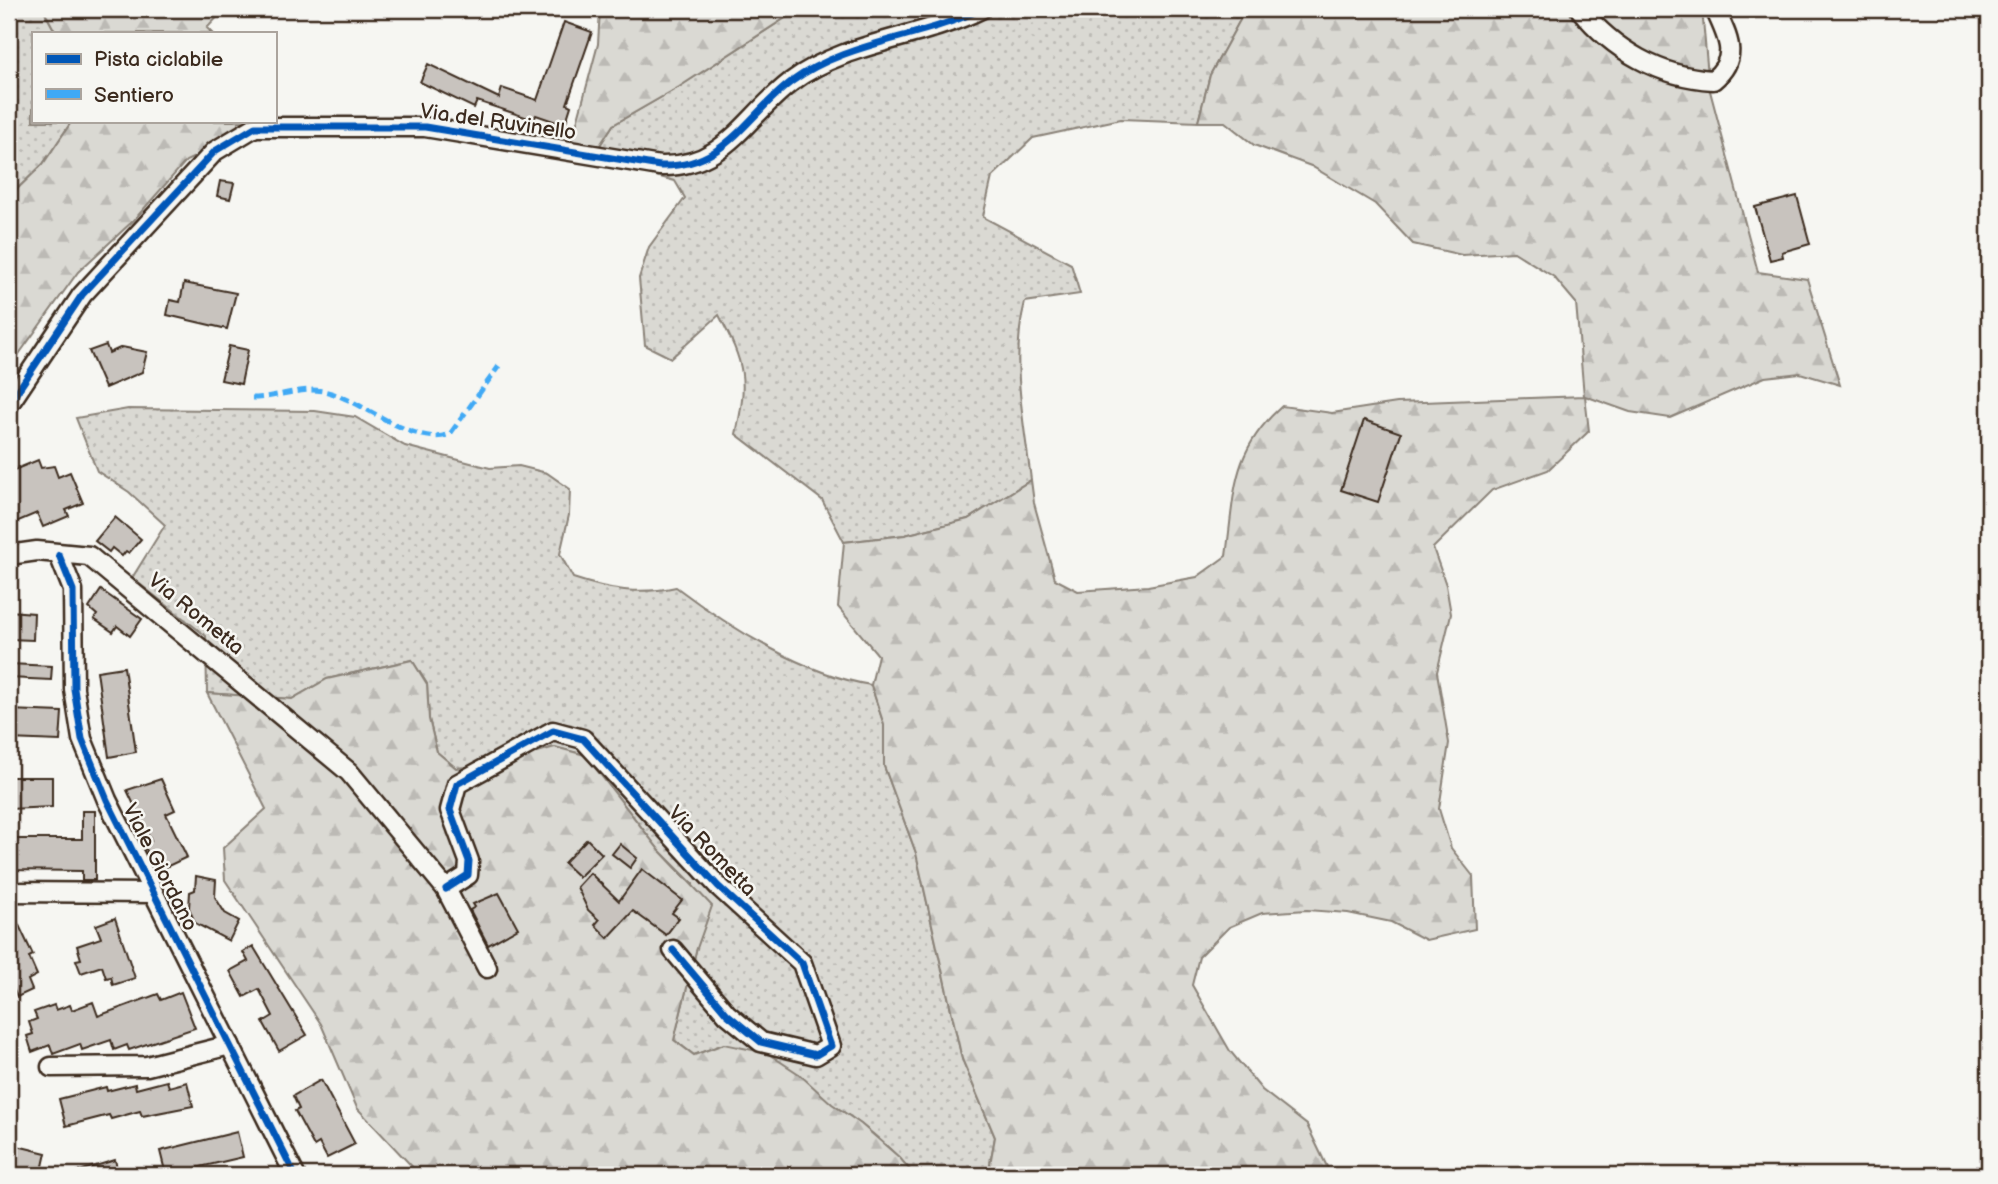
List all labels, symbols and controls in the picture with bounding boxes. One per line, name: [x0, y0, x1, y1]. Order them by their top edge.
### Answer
legend: [32, 32, 276, 122]
text: Pista ciclabile: [94, 47, 223, 72]
text: Sentiero: [94, 83, 174, 108]
street label: Via del Ruvinello: [418, 99, 578, 145]
street label: Via Rometta: [143, 568, 249, 660]
street label: Viale Giordano: [117, 799, 203, 935]
street label: Via Rometta: [663, 800, 761, 902]

